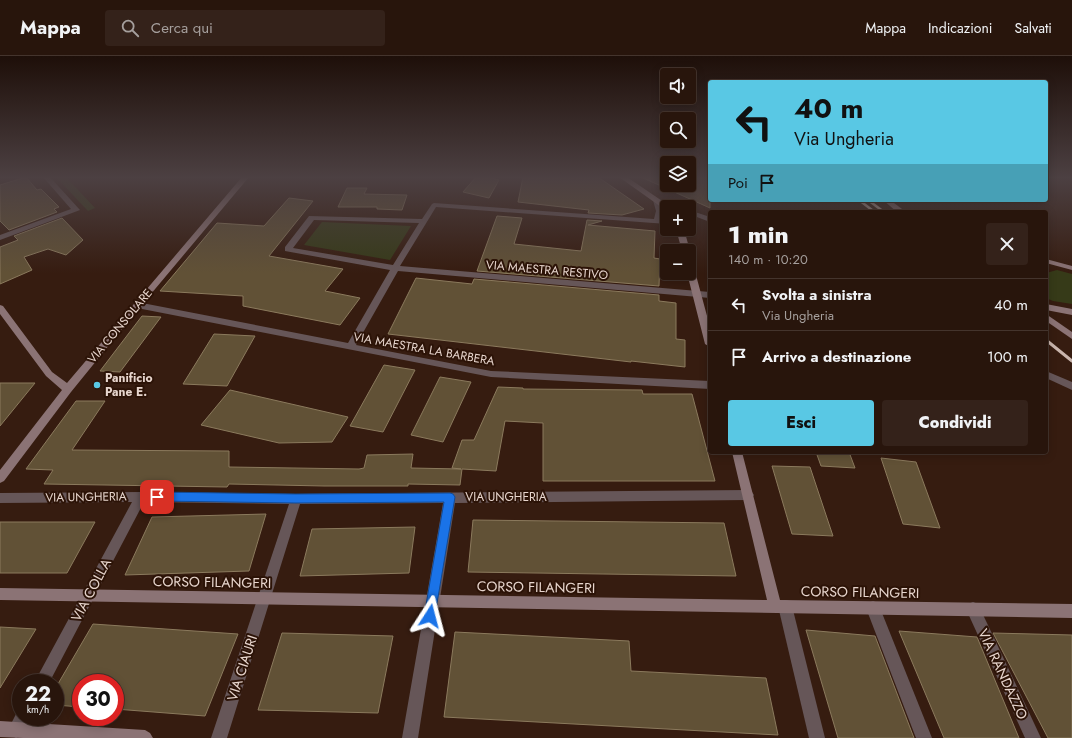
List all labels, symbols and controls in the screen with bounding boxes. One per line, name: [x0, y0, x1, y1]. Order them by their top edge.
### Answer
search box: [105, 10, 385, 46]
text: Mappa: [20, 14, 81, 41]
icon: search: [119, 17, 141, 39]
text: Cerca qui: [151, 17, 213, 39]
text: Mappa: [865, 18, 906, 38]
text: Indicazioni: [928, 18, 992, 38]
text: Salvati: [1014, 18, 1052, 38]
map controls: [660, 68, 696, 280]
button: sound: [660, 68, 696, 104]
text: 40 m: [794, 88, 863, 129]
icon: left: [728, 96, 780, 148]
button: search: [660, 112, 696, 148]
text: Via Ungheria: [794, 126, 894, 152]
button: layers: [660, 156, 696, 192]
text: Poi: [728, 172, 748, 194]
icon: arrive: [756, 172, 778, 194]
button: +: [660, 200, 696, 236]
text: 1 min: [728, 217, 789, 252]
button: close: [986, 223, 1028, 265]
button: −: [660, 244, 696, 280]
text: 140 m · 10:20: [728, 250, 808, 269]
street label: VIA MAESTRA RESTIVO: [485, 256, 609, 284]
text: Svolta a sinistra: [762, 284, 872, 306]
street label: VIA CONSOLARE: [83, 285, 157, 367]
icon: left: [728, 294, 750, 316]
text: 40 m: [994, 294, 1028, 316]
text: Via Ungheria: [762, 306, 834, 325]
street label: VIA MAESTRA LA BARBERA: [352, 328, 496, 370]
icon: arrive: [728, 346, 750, 368]
text: Arrivo a destinazione: [762, 346, 911, 368]
text: 100 m: [987, 346, 1028, 368]
place label: Panificio Pane E.: [105, 369, 153, 401]
marker: Panificio Pane E.: [92, 380, 102, 390]
button: Esci: [728, 400, 874, 446]
button: Condividi: [882, 400, 1028, 446]
pin: [140, 480, 174, 514]
icon: arrive: [146, 486, 168, 508]
street label: VIA UNGHERIA: [45, 487, 127, 507]
street label: VIA UNGHERIA: [465, 488, 547, 506]
street label: VIA COLLA: [66, 554, 116, 625]
street label: CORSO FILANGERI: [153, 571, 271, 593]
street label: CORSO FILANGERI: [477, 576, 595, 598]
street label: CORSO FILANGERI: [801, 581, 919, 603]
position arrow: [409, 595, 451, 637]
street label: VIA RANDAZZO: [973, 625, 1033, 723]
street label: VIA CIAURI: [222, 632, 262, 704]
speed limit sign: 30: [72, 674, 124, 726]
text: 22: [25, 680, 51, 709]
text: km/h: [27, 702, 49, 717]

